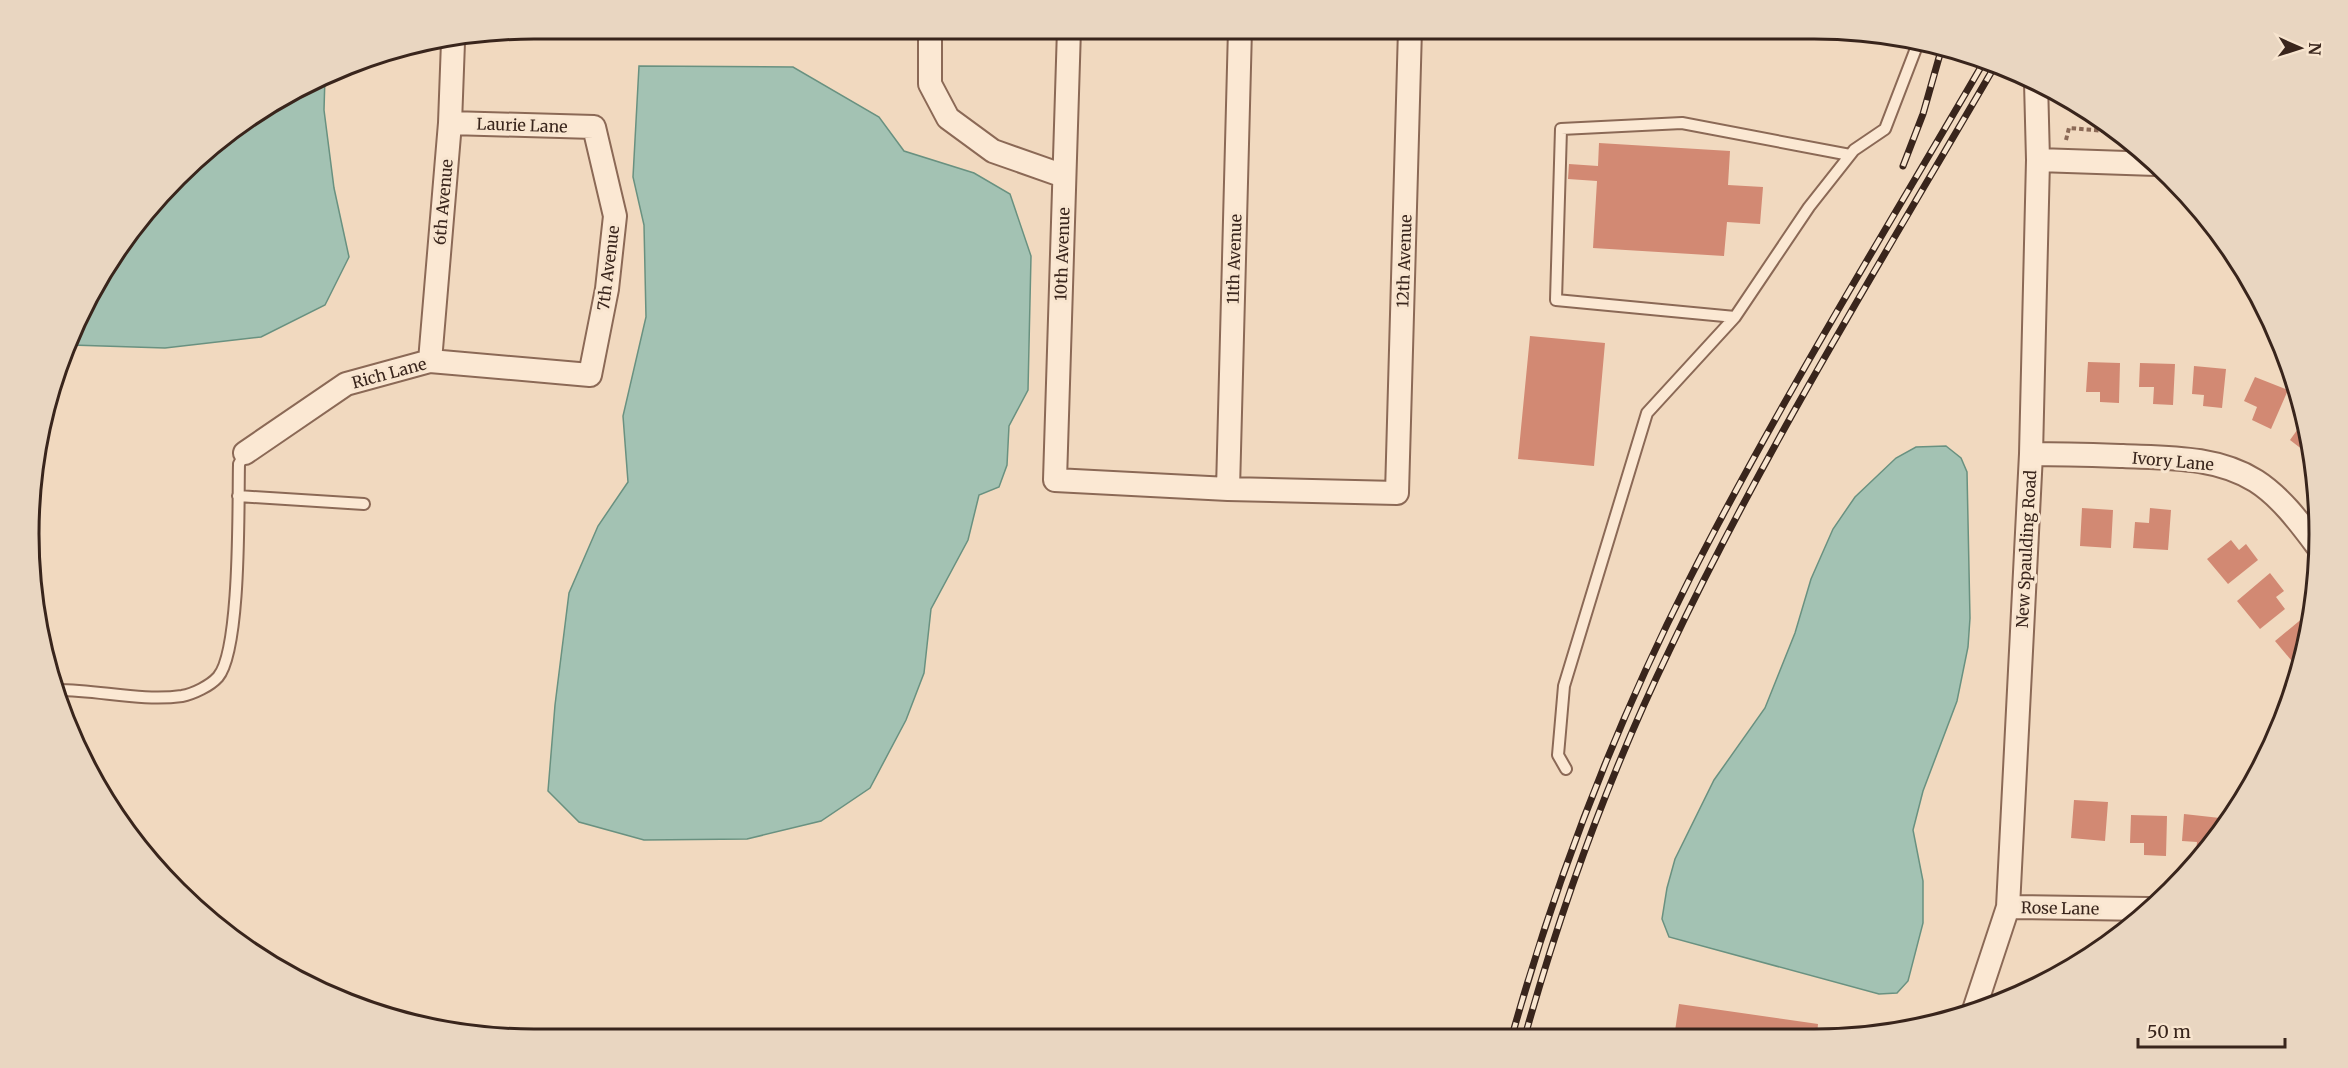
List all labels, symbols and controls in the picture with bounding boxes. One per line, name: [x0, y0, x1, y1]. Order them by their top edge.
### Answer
north arrow: [2270, 18, 2330, 78]
text: N: [2305, 42, 2325, 56]
street label: Laurie Lane: [476, 113, 568, 137]
street label: 6th Avenue: [429, 158, 457, 246]
street label: 10th Avenue: [1050, 207, 1074, 301]
street label: 11th Avenue: [1222, 214, 1246, 304]
street label: 12th Avenue: [1392, 214, 1416, 308]
street label: 7th Avenue: [593, 224, 623, 312]
street label: Rich Lane: [349, 353, 429, 393]
street label: Ivory Lane: [2131, 447, 2215, 475]
street label: New Spaulding Road: [2012, 469, 2040, 629]
street label: Rose Lane: [2021, 897, 2099, 919]
scale bar: [2138, 1011, 2285, 1049]
text: 50 m: [2147, 1020, 2191, 1043]

